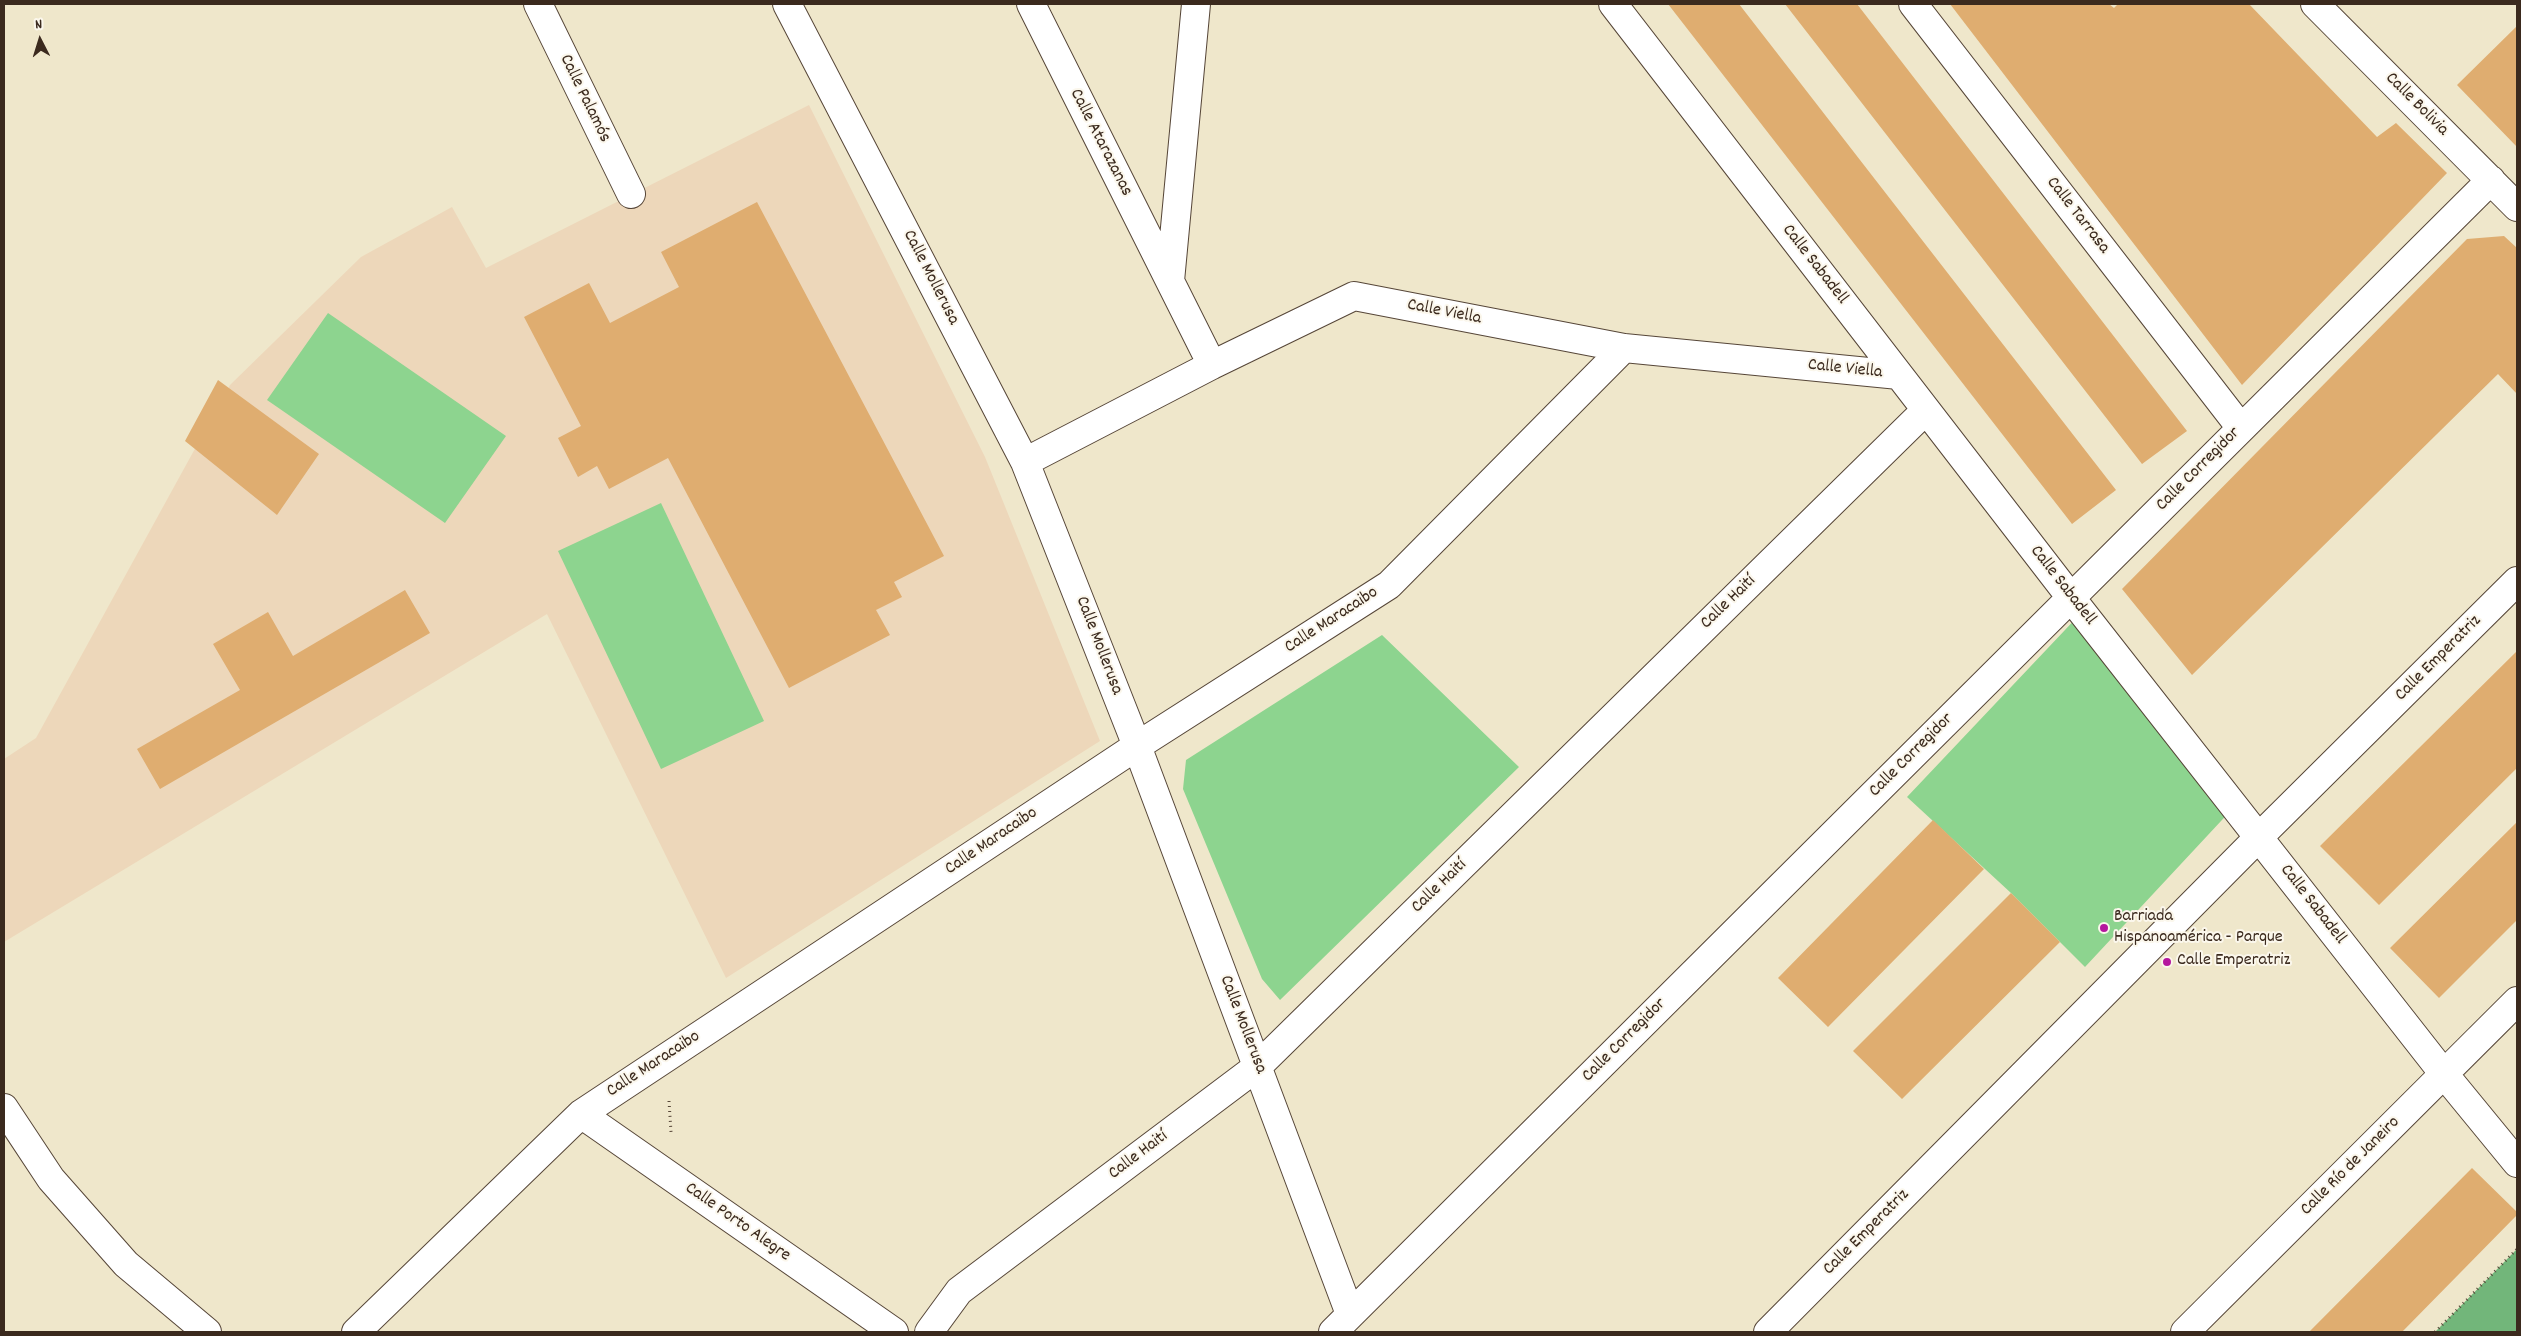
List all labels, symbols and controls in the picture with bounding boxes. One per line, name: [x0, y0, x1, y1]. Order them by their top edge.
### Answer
north arrow: [15, 15, 65, 65]
text: N: [34, 15, 43, 35]
street label: Calle Palamós: [553, 51, 615, 147]
street label: Calle Bolivia: [2380, 69, 2452, 141]
street label: Calle Atarazanas: [1064, 86, 1136, 200]
street label: Calle Tarrasa: [2040, 173, 2114, 259]
street label: Calle Sabadell: [1776, 221, 1852, 309]
street label: Calle Mollerusa: [897, 227, 963, 329]
street label: Calle Viella: [1405, 295, 1483, 331]
street label: Calle Viella: [1807, 355, 1883, 385]
street label: Calle Corregidor: [2152, 423, 2246, 517]
street label: Calle Sabadell: [2024, 542, 2100, 630]
street label: Calle Haití: [1697, 571, 1761, 635]
street label: Calle Maracaibo: [1281, 583, 1383, 659]
street label: Calle Mollerusa: [1069, 594, 1127, 698]
street label: Calle Emperatriz: [2391, 611, 2487, 707]
street label: Calle Corregidor: [1865, 709, 1959, 803]
street label: Calle Maracaibo: [942, 803, 1042, 881]
street label: Calle Haití: [1408, 855, 1472, 919]
street label: Calle Sabadell: [2274, 861, 2350, 949]
place label: Barriada Hispanoamérica - Parque: [2114, 907, 2283, 950]
marker: Barriada Hispanoamérica - Parque: [2098, 922, 2110, 934]
place label: Calle Emperatriz: [2177, 951, 2290, 973]
marker: Calle Emperatriz: [2161, 956, 2173, 968]
street label: Calle Mollerusa: [1213, 973, 1271, 1077]
street label: Calle Corregidor: [1578, 994, 1672, 1088]
street label: Calle Maracaibo: [603, 1027, 705, 1103]
street label: Calle Río de Janeiro: [2297, 1113, 2405, 1221]
street label: Calle Haití: [1105, 1127, 1173, 1185]
street label: Calle Porto Alegre: [680, 1179, 794, 1267]
street label: Calle Emperatriz: [1819, 1185, 1915, 1281]

